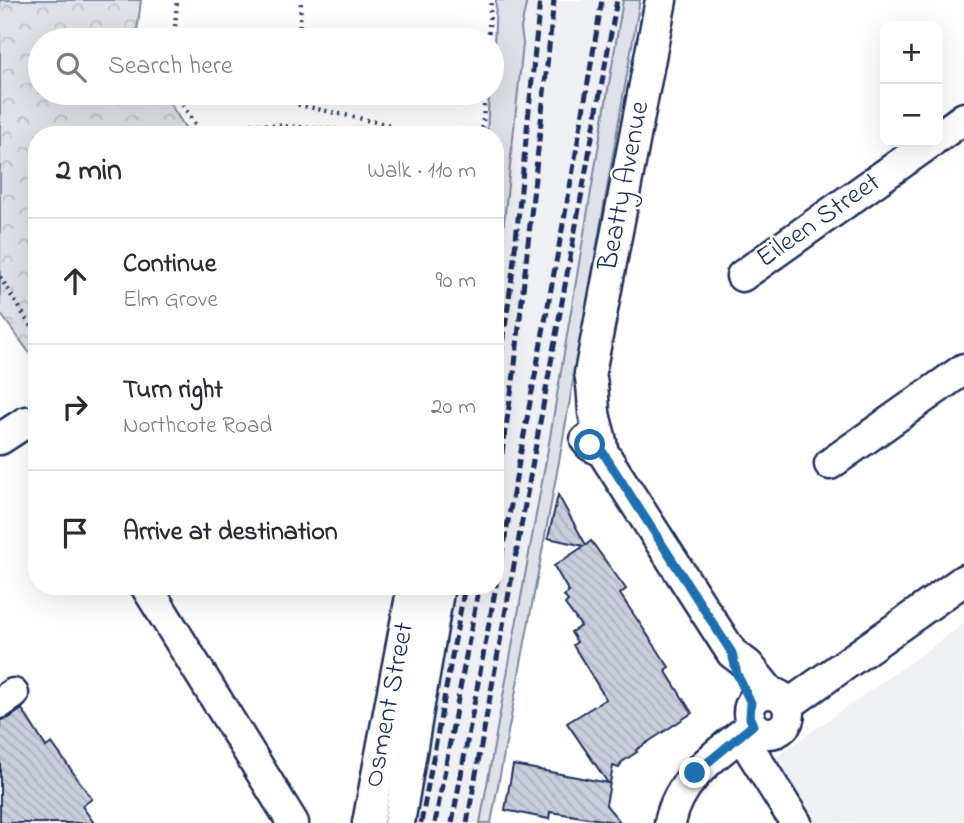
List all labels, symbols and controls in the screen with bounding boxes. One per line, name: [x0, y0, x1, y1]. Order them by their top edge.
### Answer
map controls: [880, 21, 943, 147]
button: +: [880, 21, 943, 84]
search box: [28, 28, 504, 105]
icon: search: [52, 48, 90, 86]
text: Search here: [108, 48, 233, 86]
button: −: [880, 84, 943, 147]
street label: Beatty Avenue: [588, 97, 662, 275]
text: 2 min: [56, 150, 122, 194]
text: Walk · 110 m: [367, 155, 476, 188]
street label: Eileen Street: [749, 163, 889, 279]
text: Continue: [123, 246, 216, 284]
icon: ahead: [56, 262, 94, 300]
text: 90 m: [436, 265, 476, 298]
text: Elm Grove: [123, 284, 218, 317]
text: Turn right: [123, 372, 223, 410]
icon: right: [56, 388, 94, 426]
text: 20 m: [431, 391, 476, 424]
text: Northcote Road: [123, 410, 272, 443]
route start: [574, 429, 605, 460]
icon: arrive: [56, 514, 94, 552]
text: Arrive at destination: [123, 514, 338, 552]
street label: Osment Street: [354, 619, 426, 791]
route end: [679, 757, 710, 788]

